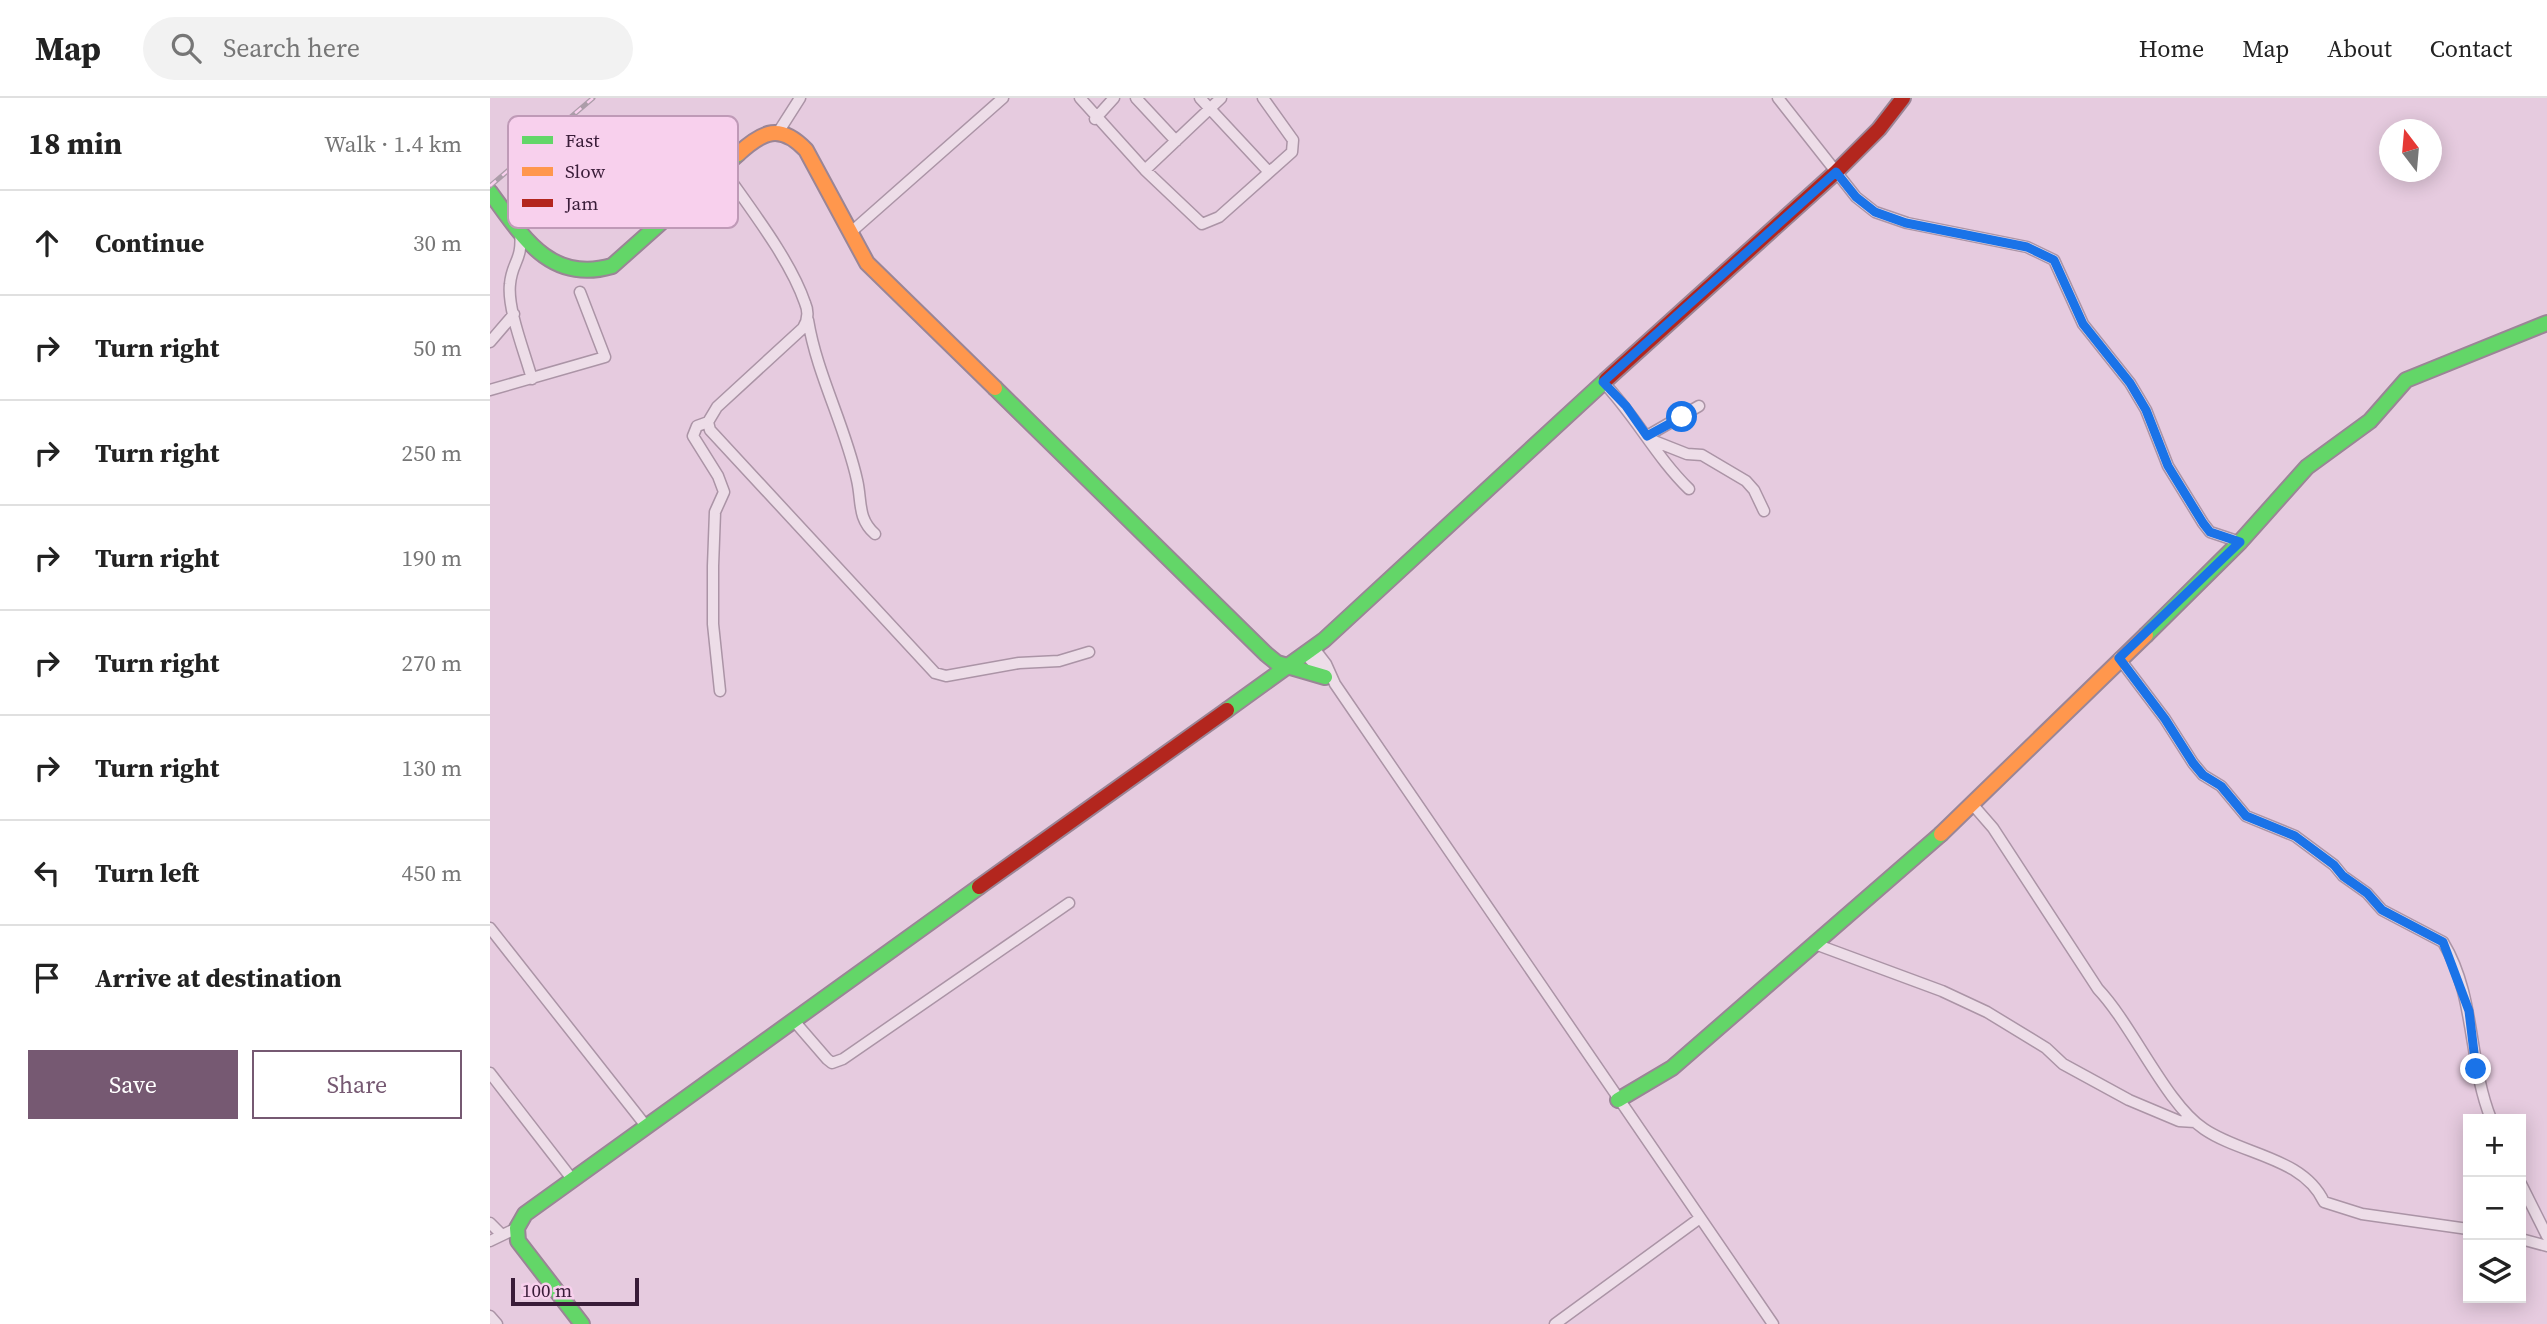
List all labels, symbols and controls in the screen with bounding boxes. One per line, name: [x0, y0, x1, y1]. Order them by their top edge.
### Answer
search box: [143, 17, 633, 80]
text: Map: [35, 26, 101, 71]
icon: search: [167, 29, 205, 67]
text: Search here: [223, 30, 360, 66]
text: Home: [2139, 32, 2204, 65]
text: Map: [2242, 32, 2289, 65]
text: About: [2327, 32, 2392, 65]
text: Contact: [2430, 32, 2512, 65]
legend: [508, 116, 738, 228]
north arrow: [2379, 119, 2442, 182]
text: 18 min: [28, 123, 122, 164]
text: Fast: [565, 127, 600, 153]
text: Walk · 1.4 km: [324, 128, 462, 160]
text: Slow: [565, 158, 606, 184]
text: Jam: [564, 190, 598, 216]
icon: ahead: [28, 224, 66, 262]
text: Continue: [95, 225, 204, 261]
text: 30 m: [413, 227, 462, 259]
icon: right: [28, 329, 66, 367]
text: Turn right: [95, 330, 219, 366]
text: 50 m: [413, 332, 462, 364]
route start: [1666, 401, 1697, 432]
icon: right: [28, 434, 66, 472]
text: Turn right: [95, 435, 219, 471]
text: 250 m: [401, 437, 462, 469]
icon: right: [28, 539, 66, 577]
text: Turn right: [95, 540, 219, 576]
text: 190 m: [401, 542, 462, 574]
icon: right: [28, 644, 66, 682]
text: Turn right: [95, 645, 219, 681]
text: 270 m: [401, 647, 462, 679]
icon: right: [28, 749, 66, 787]
text: Turn right: [95, 750, 219, 786]
text: 130 m: [401, 752, 462, 784]
icon: left: [28, 854, 66, 892]
text: Turn left: [95, 855, 199, 891]
text: 450 m: [401, 857, 462, 889]
icon: arrive: [28, 959, 66, 997]
text: Arrive at destination: [95, 960, 342, 996]
button: Save: [28, 1050, 238, 1119]
button: Share: [252, 1050, 462, 1119]
route end: [2460, 1053, 2491, 1084]
map controls: [2463, 1114, 2526, 1303]
button: +: [2463, 1114, 2526, 1177]
button: −: [2463, 1177, 2526, 1240]
button: layers: [2463, 1240, 2526, 1303]
scale bar: [511, 1275, 639, 1307]
text: 100 m: [522, 1277, 572, 1303]

